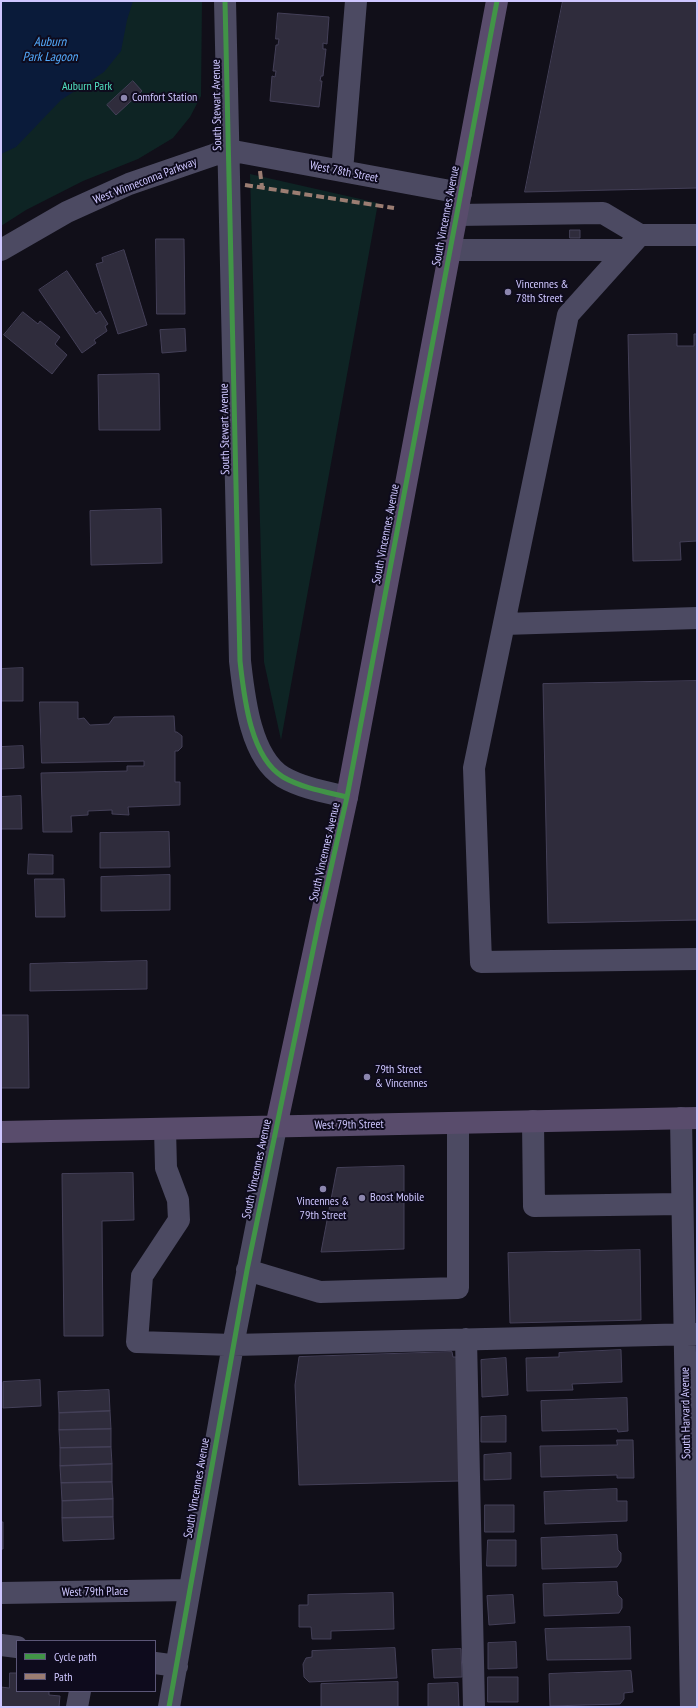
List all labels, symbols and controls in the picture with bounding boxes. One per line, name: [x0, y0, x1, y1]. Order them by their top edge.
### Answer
water label: Auburn Park Lagoon: [22, 34, 78, 65]
street label: South Stewart Avenue: [209, 59, 225, 151]
park label: Auburn Park: [62, 80, 112, 94]
place label: Comfort Station: [132, 91, 197, 105]
marker: Comfort Station: [119, 93, 129, 103]
street label: West Winneconna Parkway: [91, 155, 199, 207]
street label: West 78th Street: [309, 158, 379, 186]
street label: South Vincennes Avenue: [429, 165, 463, 267]
place label: Vincennes & 78th Street: [516, 278, 568, 306]
marker: Vincennes & 78th Street: [503, 287, 513, 297]
street label: South Stewart Avenue: [217, 383, 233, 475]
street label: South Vincennes Avenue: [369, 483, 403, 585]
street label: South Vincennes Avenue: [307, 801, 343, 903]
place label: 79th Street & Vincennes: [375, 1063, 427, 1091]
marker: 79th Street & Vincennes: [362, 1072, 372, 1082]
street label: West 79th Street: [314, 1117, 384, 1133]
street label: South Vincennes Avenue: [239, 1118, 275, 1220]
marker: Vincennes & 79th Street: [318, 1184, 328, 1194]
place label: Boost Mobile: [370, 1191, 424, 1205]
marker: Boost Mobile: [357, 1193, 367, 1203]
place label: Vincennes & 79th Street: [297, 1195, 349, 1223]
street label: South Harvard Avenue: [678, 1367, 694, 1459]
street label: South Vincennes Avenue: [181, 1437, 213, 1539]
street label: West 79th Place: [62, 1584, 128, 1600]
legend: [16, 1640, 156, 1692]
text: Cycle path: [54, 1649, 97, 1664]
text: Path: [54, 1669, 72, 1684]

